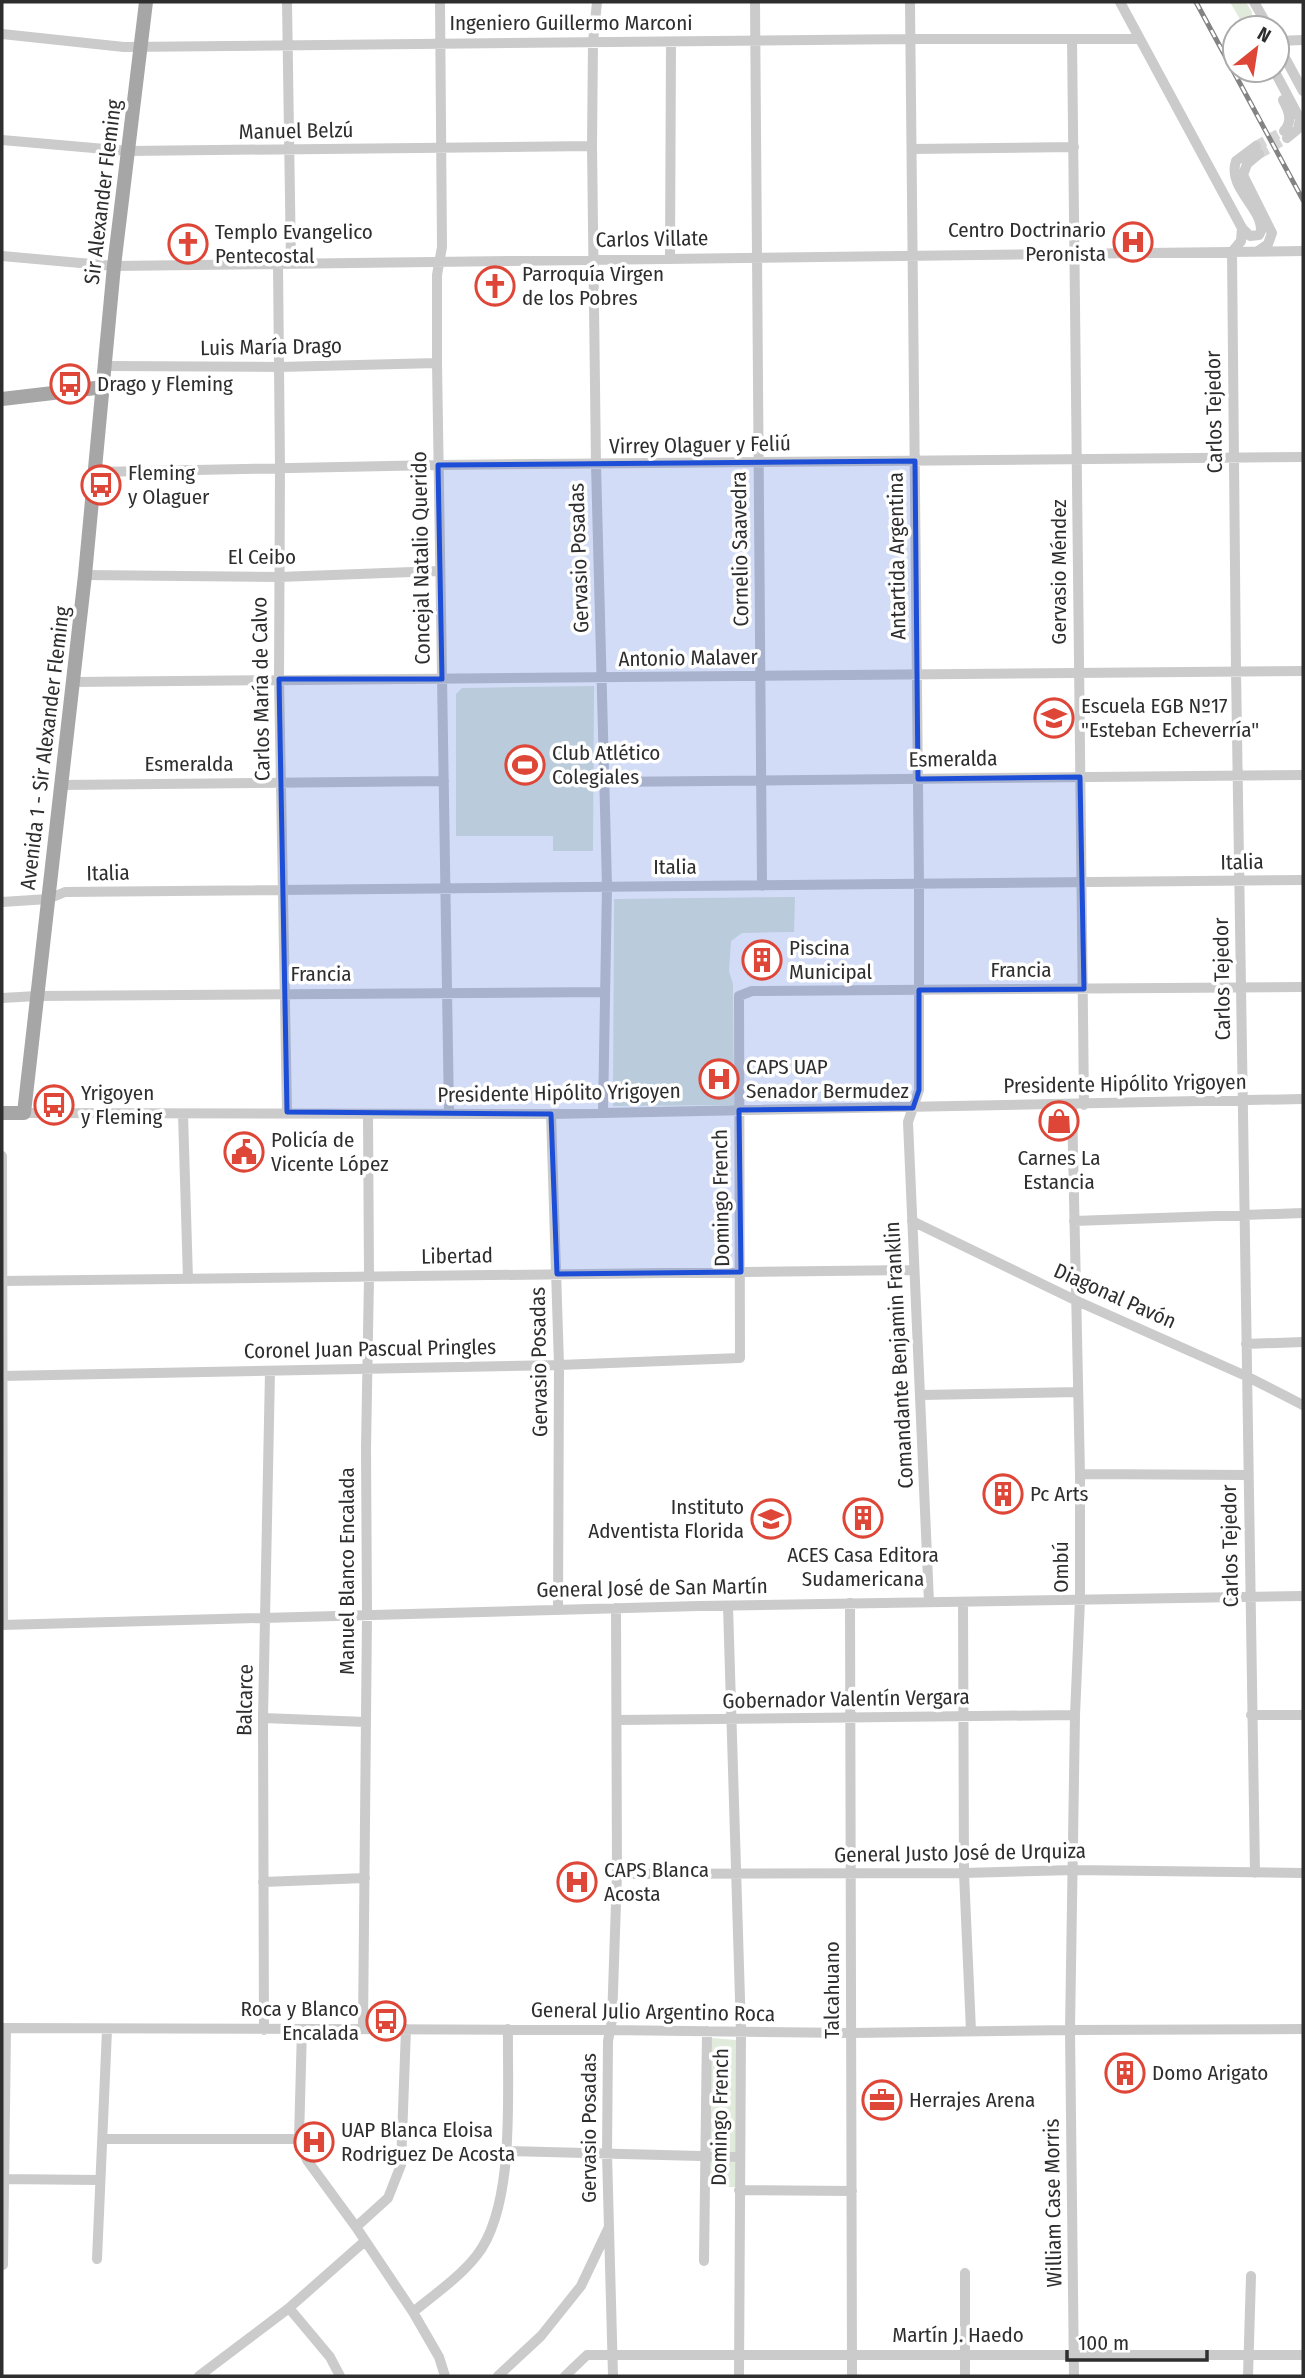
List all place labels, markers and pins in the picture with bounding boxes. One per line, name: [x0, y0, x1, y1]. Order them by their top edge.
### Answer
place label: Centro Doctrinario Peronista: [948, 217, 1106, 267]
place label: Templo Evangelico Pentecostal: [215, 219, 373, 269]
hospital icon: Centro Doctrinario Peronista: [1112, 221, 1154, 263]
church icon: Templo Evangelico Pentecostal: [167, 223, 209, 265]
place label: Parroquía Virgen de los Pobres: [522, 261, 664, 311]
church icon: Parroquía Virgen de los Pobres: [474, 265, 516, 307]
bus stop icon: Drago y Fleming: [49, 363, 91, 405]
place label: Drago y Fleming: [97, 371, 233, 397]
place label: Fleming y Olaguer: [128, 460, 210, 510]
bus stop icon: Fleming y Olaguer: [80, 464, 122, 506]
place label: Escuela EGB Nº17 "Esteban Echeverría": [1081, 693, 1259, 743]
school or university icon: Escuela EGB Nº17 "Esteban Echeverría": [1033, 697, 1075, 739]
place label: Club Atlético Colegiales: [552, 740, 660, 790]
sports icon: Club Atlético Colegiales: [504, 744, 546, 786]
place label: Piscina Municipal: [789, 935, 873, 985]
building icon: Piscina Municipal: [741, 939, 783, 981]
place label: CAPS UAP Senador Bermudez: [746, 1054, 909, 1104]
hospital icon: CAPS UAP Senador Bermudez: [698, 1058, 740, 1100]
place label: Yrigoyen y Fleming: [81, 1080, 163, 1130]
bus stop icon: Yrigoyen y Fleming: [33, 1084, 75, 1126]
shop icon: Carnes La Estancia: [1038, 1100, 1080, 1142]
place label: Policía de Vicente López: [271, 1127, 388, 1177]
public building icon: Policía de Vicente López: [223, 1131, 265, 1173]
place label: Carnes La Estancia: [1018, 1145, 1100, 1195]
building icon: Pc Arts: [982, 1473, 1024, 1515]
place label: Pc Arts: [1030, 1481, 1089, 1507]
place label: Instituto Adventista Florida: [588, 1494, 744, 1544]
building icon: ACES Casa Editora Sudamericana: [842, 1497, 884, 1539]
school or university icon: Instituto Adventista Florida: [750, 1498, 792, 1540]
place label: ACES Casa Editora Sudamericana: [787, 1542, 939, 1592]
place label: CAPS Blanca Acosta: [604, 1857, 709, 1907]
hospital icon: CAPS Blanca Acosta: [556, 1861, 598, 1903]
place label: Roca y Blanco Encalada: [241, 1996, 359, 2046]
bus stop icon: Roca y Blanco Encalada: [365, 2000, 407, 2042]
building icon: Domo Arigato: [1104, 2052, 1146, 2094]
place label: Domo Arigato: [1152, 2060, 1268, 2086]
office icon: Herrajes Arena: [861, 2079, 903, 2121]
place label: Herrajes Arena: [909, 2087, 1035, 2113]
place label: UAP Blanca Eloisa Rodriguez De Acosta: [341, 2117, 515, 2167]
hospital icon: UAP Blanca Eloisa Rodriguez De Acosta: [293, 2121, 335, 2163]

